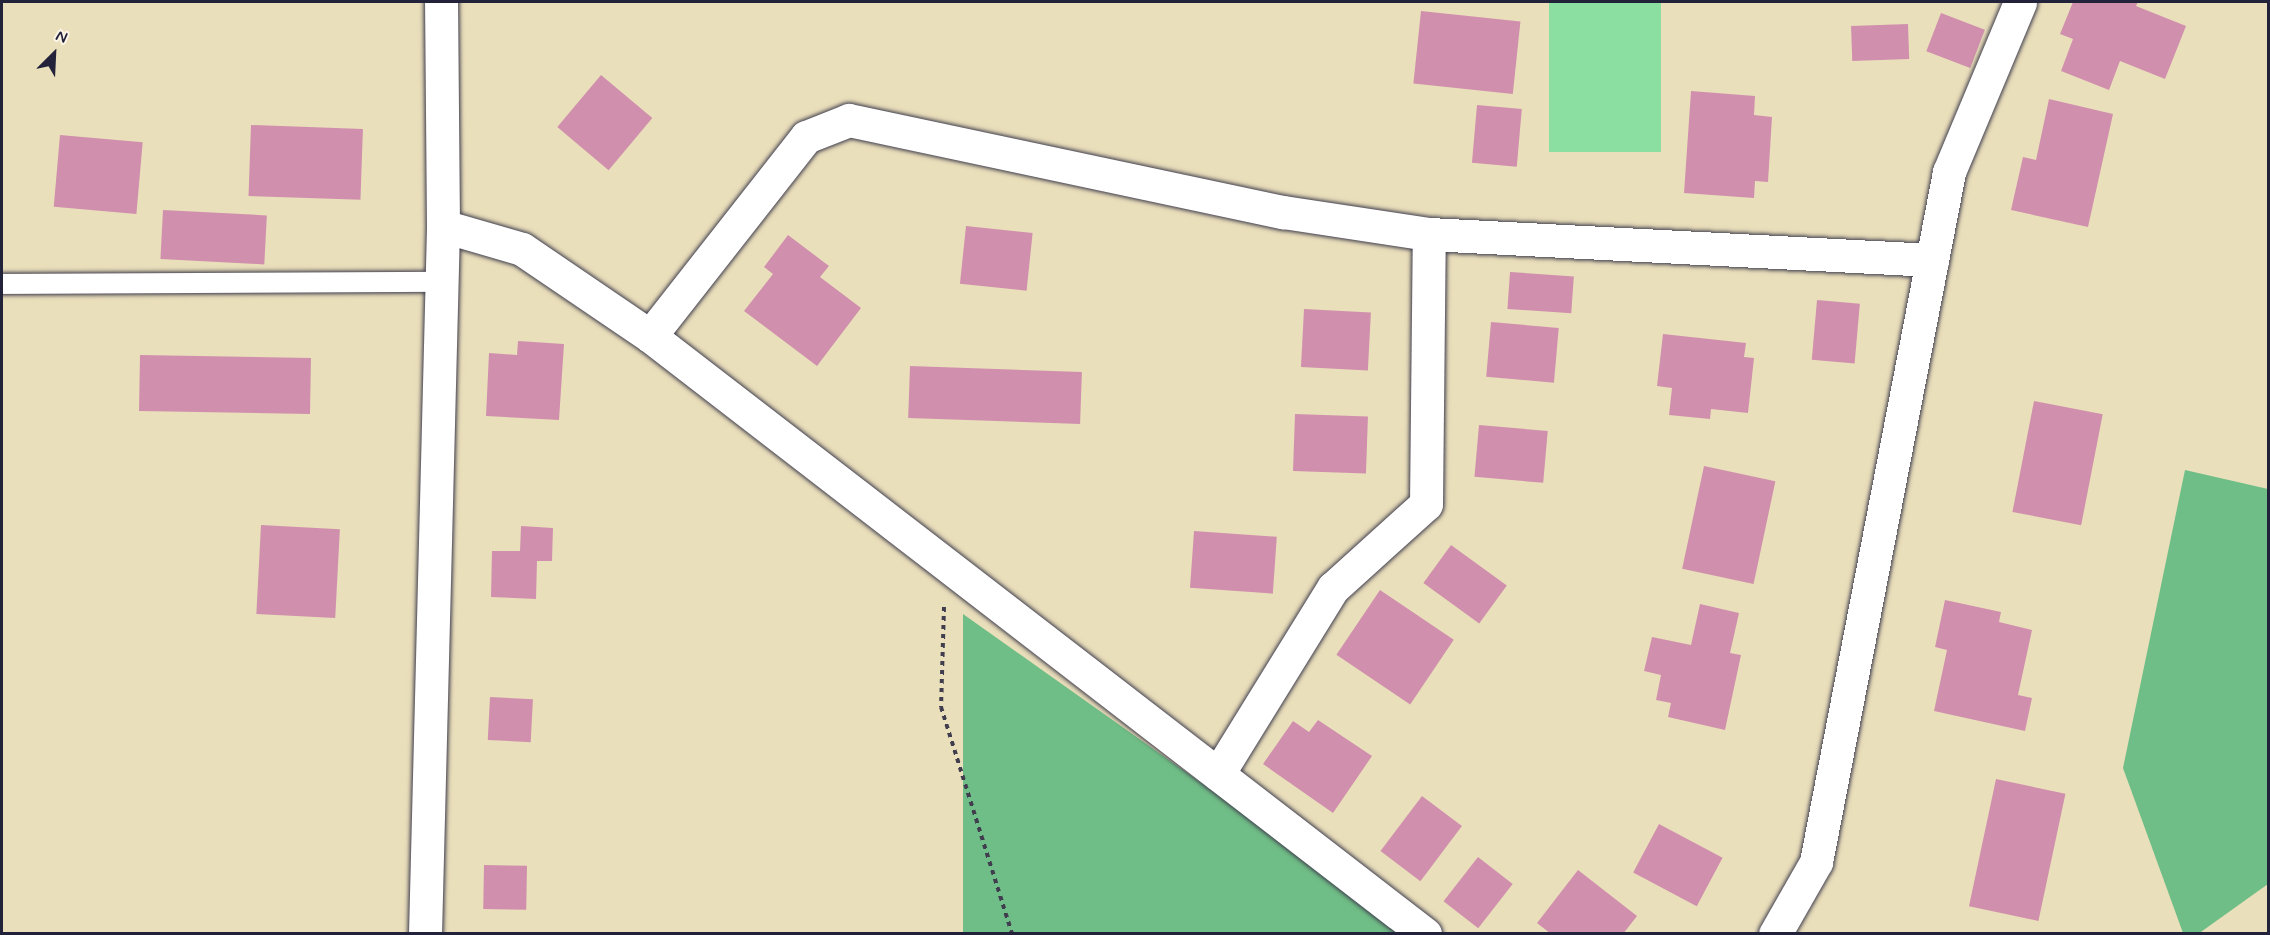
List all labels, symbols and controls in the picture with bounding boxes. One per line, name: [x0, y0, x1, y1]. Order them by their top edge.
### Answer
north arrow: [24, 24, 84, 84]
text: N: [52, 25, 71, 49]

